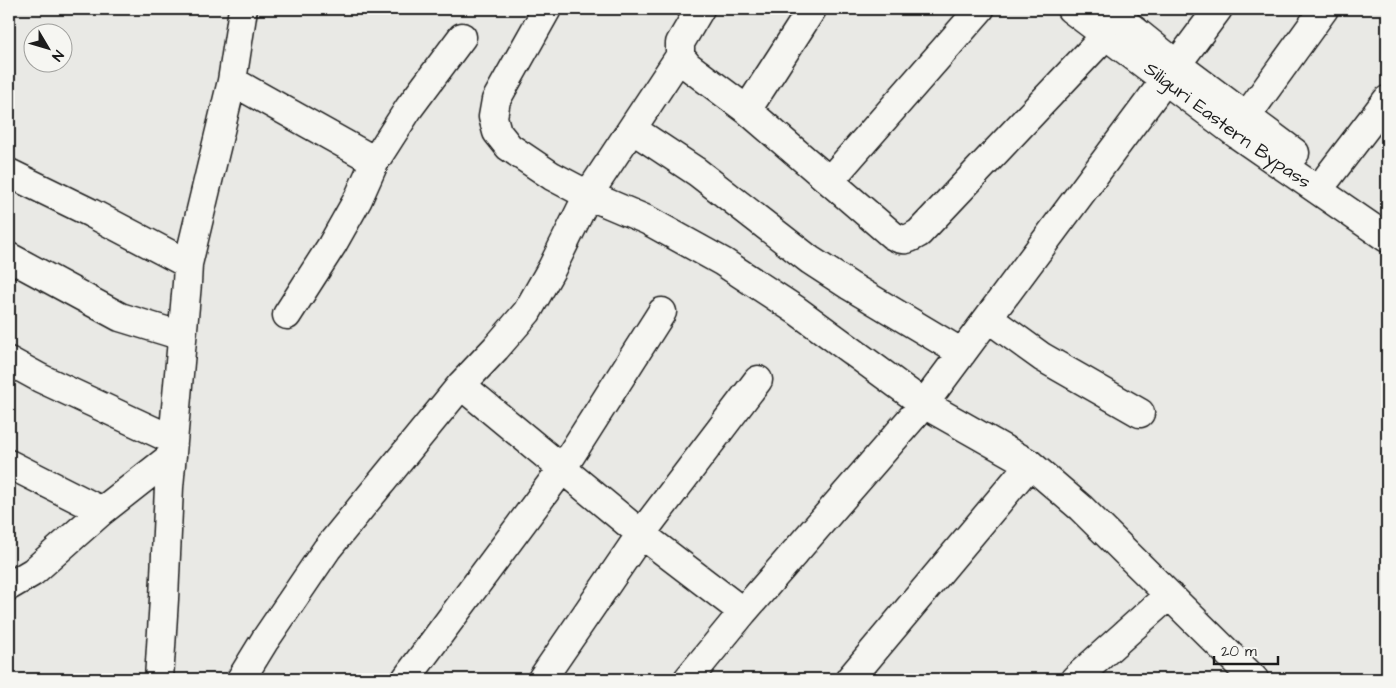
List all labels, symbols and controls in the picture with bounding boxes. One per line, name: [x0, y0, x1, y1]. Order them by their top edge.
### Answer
north arrow: [22, 22, 72, 72]
text: N: [47, 46, 68, 65]
street label: Siliguri Eastern Bypass: [1138, 55, 1317, 195]
scale bar: [1214, 633, 1277, 665]
text: 20 m: [1221, 641, 1257, 662]

